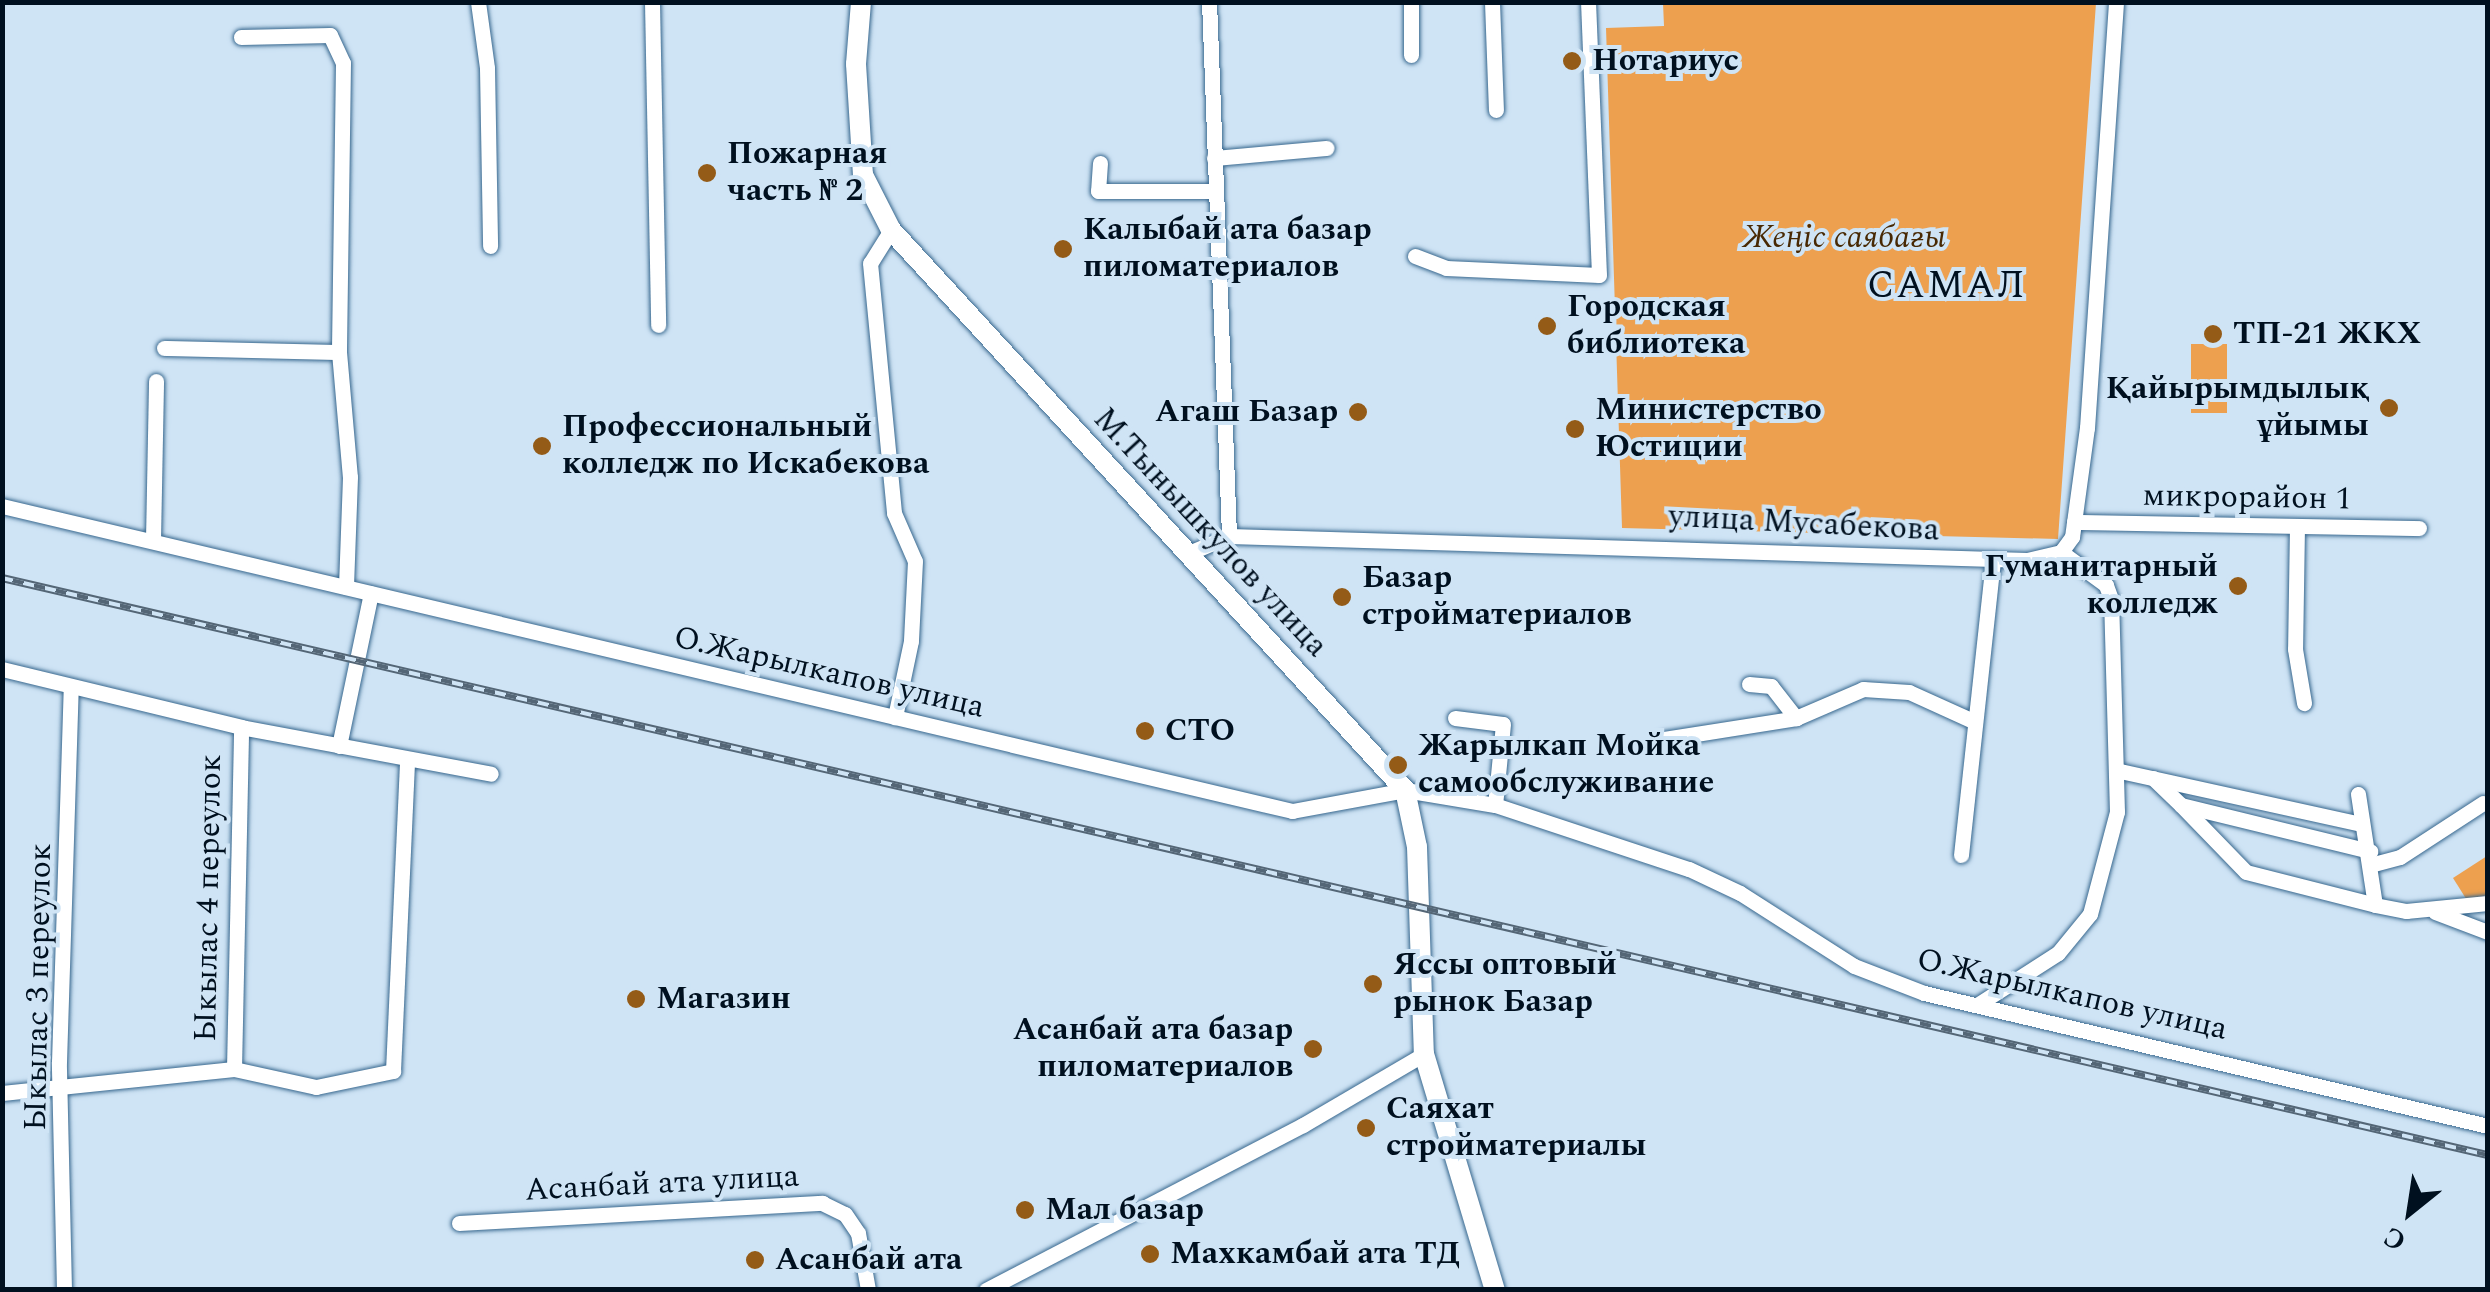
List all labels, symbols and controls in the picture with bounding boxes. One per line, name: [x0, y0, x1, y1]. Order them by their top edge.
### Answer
place label: Нотариус: [1592, 42, 1739, 80]
marker: Нотариус: [1561, 50, 1583, 72]
place label: Пожарная часть № 2: [727, 136, 887, 211]
marker: Пожарная часть № 2: [696, 162, 718, 184]
place label: Калыбай ата базар пиломатериалов: [1083, 212, 1372, 287]
park label: Жеңіс саябағы: [1742, 219, 1946, 257]
marker: Калыбай ата базар пиломатериалов: [1052, 238, 1074, 260]
district label: САМАЛ: [1867, 264, 2027, 310]
place label: Городская библиотека: [1567, 289, 1745, 364]
marker: Городская библиотека: [1536, 315, 1558, 337]
place label: ТП-21 ЖКХ: [2233, 315, 2422, 353]
marker: ТП-21 ЖКХ: [2202, 323, 2224, 345]
place label: Қайырымдылық ұйымы: [2106, 371, 2369, 446]
place label: Министерство Юстиции: [1595, 392, 1822, 467]
place label: Агаш Базар: [1155, 393, 1338, 431]
marker: Қайырымдылық ұйымы: [2378, 397, 2400, 419]
street label: М.Тынышкулов улица: [1085, 401, 1335, 665]
marker: Агаш Базар: [1347, 401, 1369, 423]
place label: Профессиональный колледж по Искабекова: [562, 409, 930, 484]
marker: Министерство Юстиции: [1564, 418, 1586, 440]
marker: Профессиональный колледж по Искабекова: [531, 435, 553, 457]
street label: микрорайон 1: [2142, 477, 2352, 519]
street label: улица Мусабекова: [1668, 498, 1940, 550]
place label: Гуманитарный колледж: [1985, 549, 2218, 624]
place label: Базар стройматериалов: [1362, 560, 1632, 635]
marker: Гуманитарный колледж: [2227, 575, 2249, 597]
marker: Базар стройматериалов: [1331, 586, 1353, 608]
street label: О.Жарылкапов улица: [670, 619, 988, 727]
place label: СТО: [1165, 712, 1235, 750]
marker: СТО: [1134, 720, 1156, 742]
place label: Жарылкап Мойка самообслуживание: [1418, 728, 1714, 803]
street label: Ыкылас 4 переулок: [187, 754, 231, 1042]
marker: Жарылкап Мойка самообслуживание: [1387, 754, 1409, 776]
street label: Ыкылас 3 переулок: [17, 843, 61, 1131]
street label: О.Жарылкапов улица: [1913, 941, 2231, 1049]
place label: Яссы оптовый рынок Базар: [1393, 947, 1617, 1022]
marker: Яссы оптовый рынок Базар: [1362, 973, 1384, 995]
place label: Магазин: [656, 980, 791, 1018]
marker: Магазин: [625, 988, 647, 1010]
place label: Асанбай ата базар пиломатериалов: [1013, 1012, 1293, 1087]
marker: Асанбай ата базар пиломатериалов: [1302, 1038, 1324, 1060]
place label: Саяхат стройматериалы: [1386, 1091, 1646, 1166]
marker: Саяхат стройматериалы: [1355, 1117, 1377, 1139]
street label: Асанбай ата улица: [524, 1158, 800, 1210]
north arrow: [2360, 1162, 2460, 1262]
place label: Мал базар: [1045, 1191, 1204, 1229]
marker: Мал базар: [1014, 1199, 1036, 1221]
text: С: [2375, 1215, 2414, 1262]
place label: Махкамбай ата ТД: [1170, 1235, 1460, 1273]
place label: Асанбай ата: [775, 1241, 963, 1279]
marker: Махкамбай ата ТД: [1139, 1243, 1161, 1265]
marker: Асанбай ата: [744, 1249, 766, 1271]

